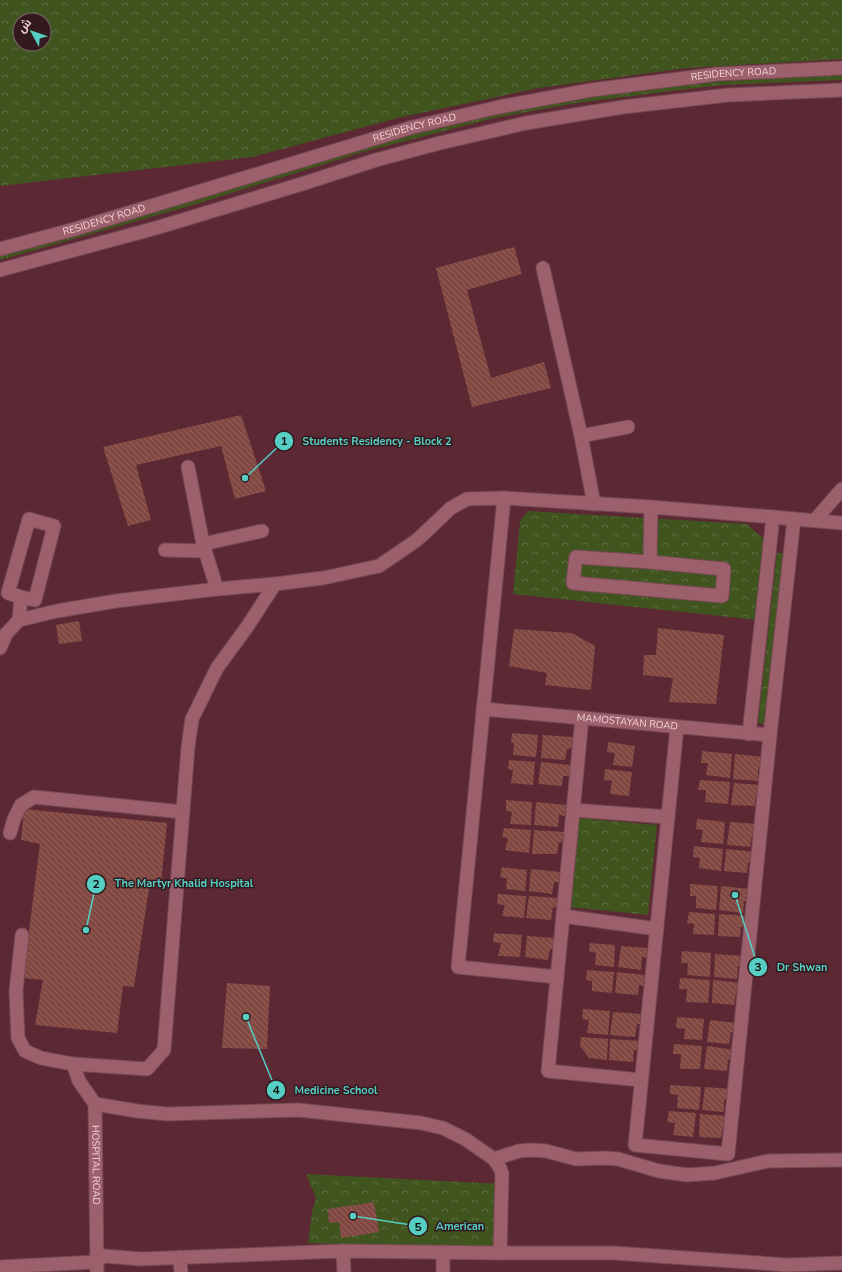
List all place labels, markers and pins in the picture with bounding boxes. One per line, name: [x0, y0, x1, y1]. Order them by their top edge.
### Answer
callout: Students Residency - Block 2: [274, 429, 459, 452]
callout: The Martyr Khalid Hospital: [86, 872, 261, 895]
callout: Dr Shwan: [748, 956, 835, 979]
callout: Medicine School: [266, 1079, 385, 1102]
callout: American: [408, 1215, 493, 1238]

